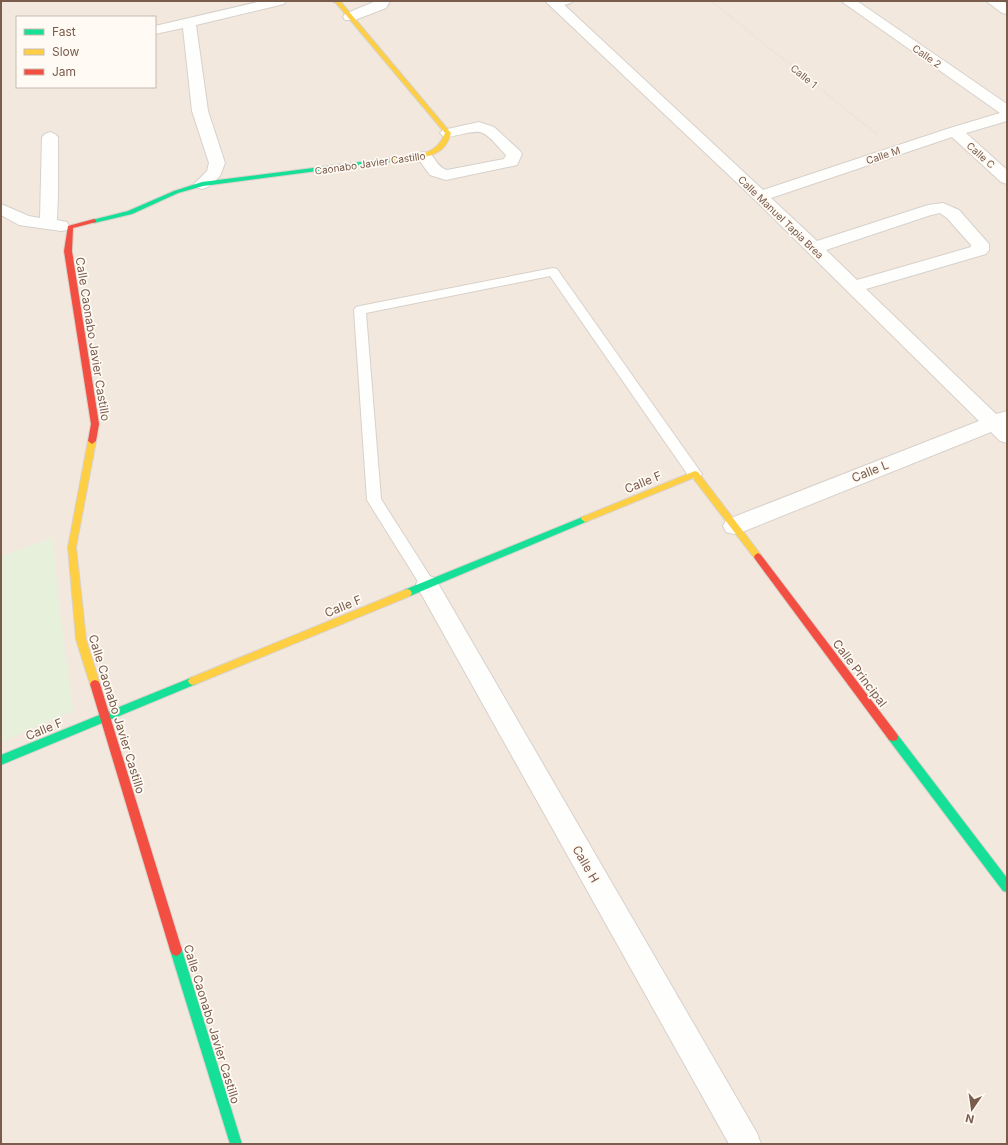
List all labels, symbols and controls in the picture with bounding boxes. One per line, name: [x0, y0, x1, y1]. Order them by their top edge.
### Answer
legend: [16, 16, 156, 88]
text: Fast: [52, 24, 76, 39]
street label: Calle 2: [910, 42, 944, 70]
text: Slow: [52, 44, 80, 59]
street label: Calle 1: [788, 62, 820, 90]
text: Jam: [52, 64, 76, 79]
street label: Calle C: [964, 139, 998, 171]
street label: Calle M: [864, 144, 902, 166]
street label: Caonabo Javier Castillo: [314, 149, 426, 177]
street label: Calle Manuel Tapia Brea: [736, 173, 826, 261]
street label: Calle Caonabo Javier Castillo: [73, 256, 113, 422]
street label: Calle L: [849, 457, 891, 485]
street label: Calle F: [622, 468, 664, 496]
street label: Calle F: [322, 592, 364, 620]
street label: Calle Caonabo Javier Castillo: [86, 633, 148, 795]
street label: Calle Principal: [830, 636, 890, 710]
street label: Calle F: [23, 715, 65, 743]
street label: Calle H: [569, 843, 603, 885]
street label: Calle Caonabo Javier Castillo: [181, 943, 243, 1105]
north arrow: [952, 1089, 992, 1129]
text: N: [964, 1111, 975, 1127]

